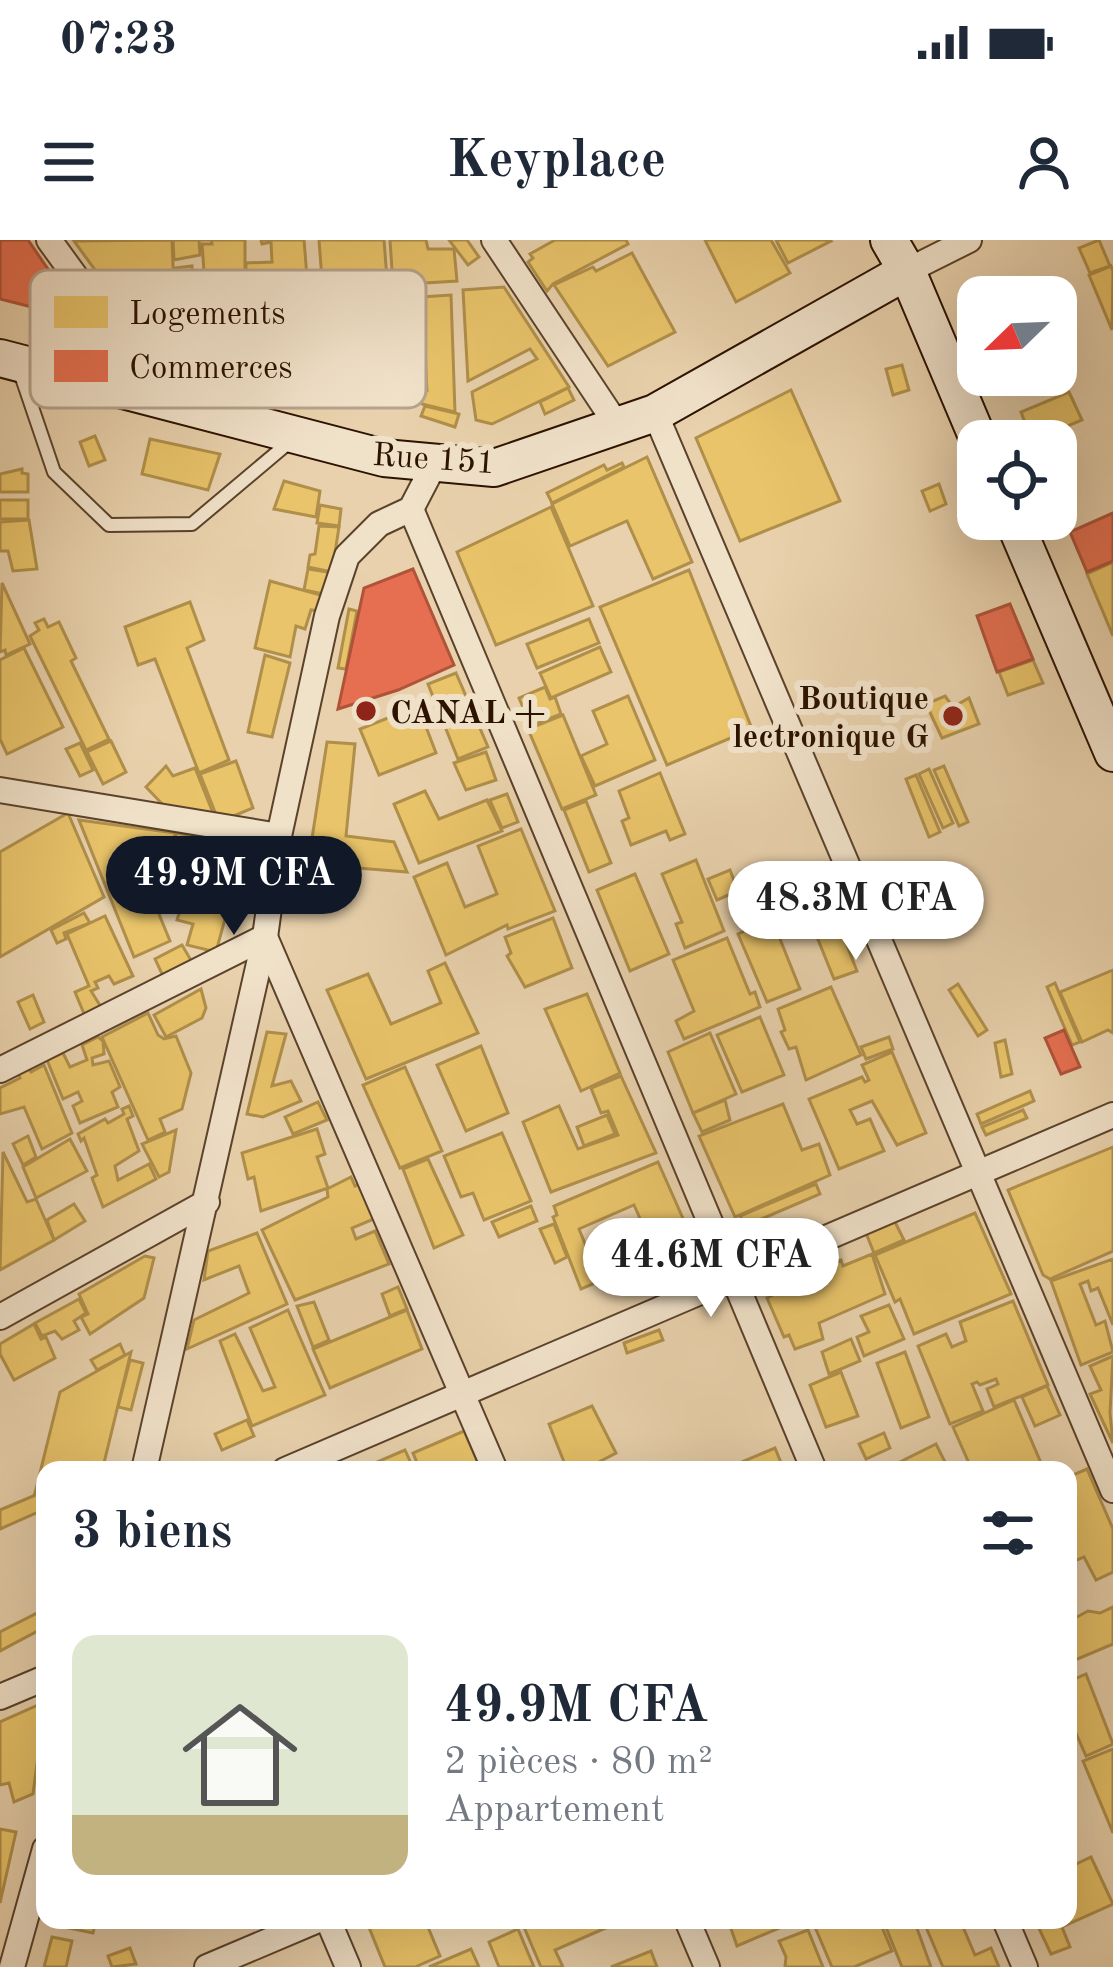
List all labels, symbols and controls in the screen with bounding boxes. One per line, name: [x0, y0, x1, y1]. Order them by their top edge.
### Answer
text: 07:23: [60, 19, 177, 64]
icon: menu: [36, 129, 102, 195]
icon: person: [1011, 129, 1077, 195]
text: Keyplace: [447, 135, 666, 189]
legend: [30, 270, 426, 408]
north arrow: [957, 276, 1077, 396]
map controls: [957, 276, 1077, 540]
text: Logements: [129, 299, 286, 332]
text: Commerces: [129, 353, 292, 386]
button: locate: [957, 420, 1077, 540]
street label: Rue 151: [371, 440, 496, 481]
place label: Boutique lectronique G: [733, 684, 929, 755]
marker: CANAL +: [353, 698, 379, 724]
place label: CANAL +: [390, 698, 546, 731]
marker: Boutique lectronique G: [940, 703, 966, 729]
pin: 49.9M CFA: [97, 836, 371, 938]
text: 49.9M CFA: [133, 855, 335, 894]
pin: 48.3M CFA: [719, 861, 993, 963]
text: 48.3M CFA: [755, 880, 957, 919]
pin: 44.6M CFA: [574, 1218, 848, 1320]
text: 44.6M CFA: [610, 1237, 812, 1276]
icon: filters: [975, 1500, 1041, 1566]
text: 3 biens: [72, 1508, 232, 1559]
text: 49.9M CFA: [444, 1682, 709, 1733]
icon: home: [168, 1683, 312, 1827]
text: 2 pièces · 80 m²: [444, 1743, 713, 1782]
text: Appartement: [444, 1791, 665, 1830]

